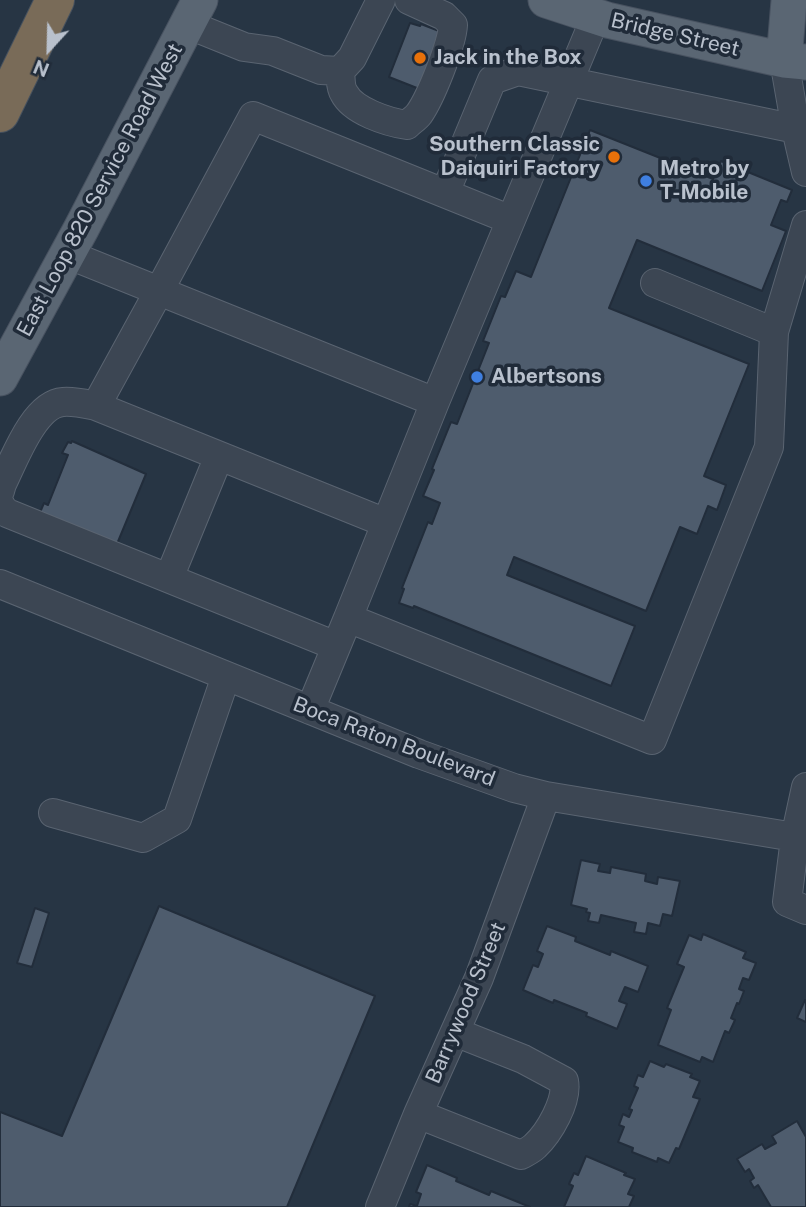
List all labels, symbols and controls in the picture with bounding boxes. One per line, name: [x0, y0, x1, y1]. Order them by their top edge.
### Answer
street label: Bridge Street: [608, 8, 742, 62]
north arrow: [14, 14, 84, 84]
street label: East Loop 820 Service Road West: [12, 39, 188, 341]
place label: Jack in the Box: [434, 45, 582, 71]
marker: Jack in the Box: [412, 50, 428, 66]
text: N: [30, 55, 52, 81]
place label: Southern Classic Daiquiri Factory: [429, 132, 600, 182]
marker: Southern Classic Daiquiri Factory: [606, 149, 622, 165]
place label: Metro by T-Mobile: [660, 156, 749, 206]
marker: Metro by T-Mobile: [638, 173, 654, 189]
place label: Albertsons: [491, 364, 602, 390]
marker: Albertsons: [469, 369, 485, 385]
street label: Boca Raton Boulevard: [289, 692, 499, 792]
street label: Barrywood Street: [421, 919, 511, 1087]

